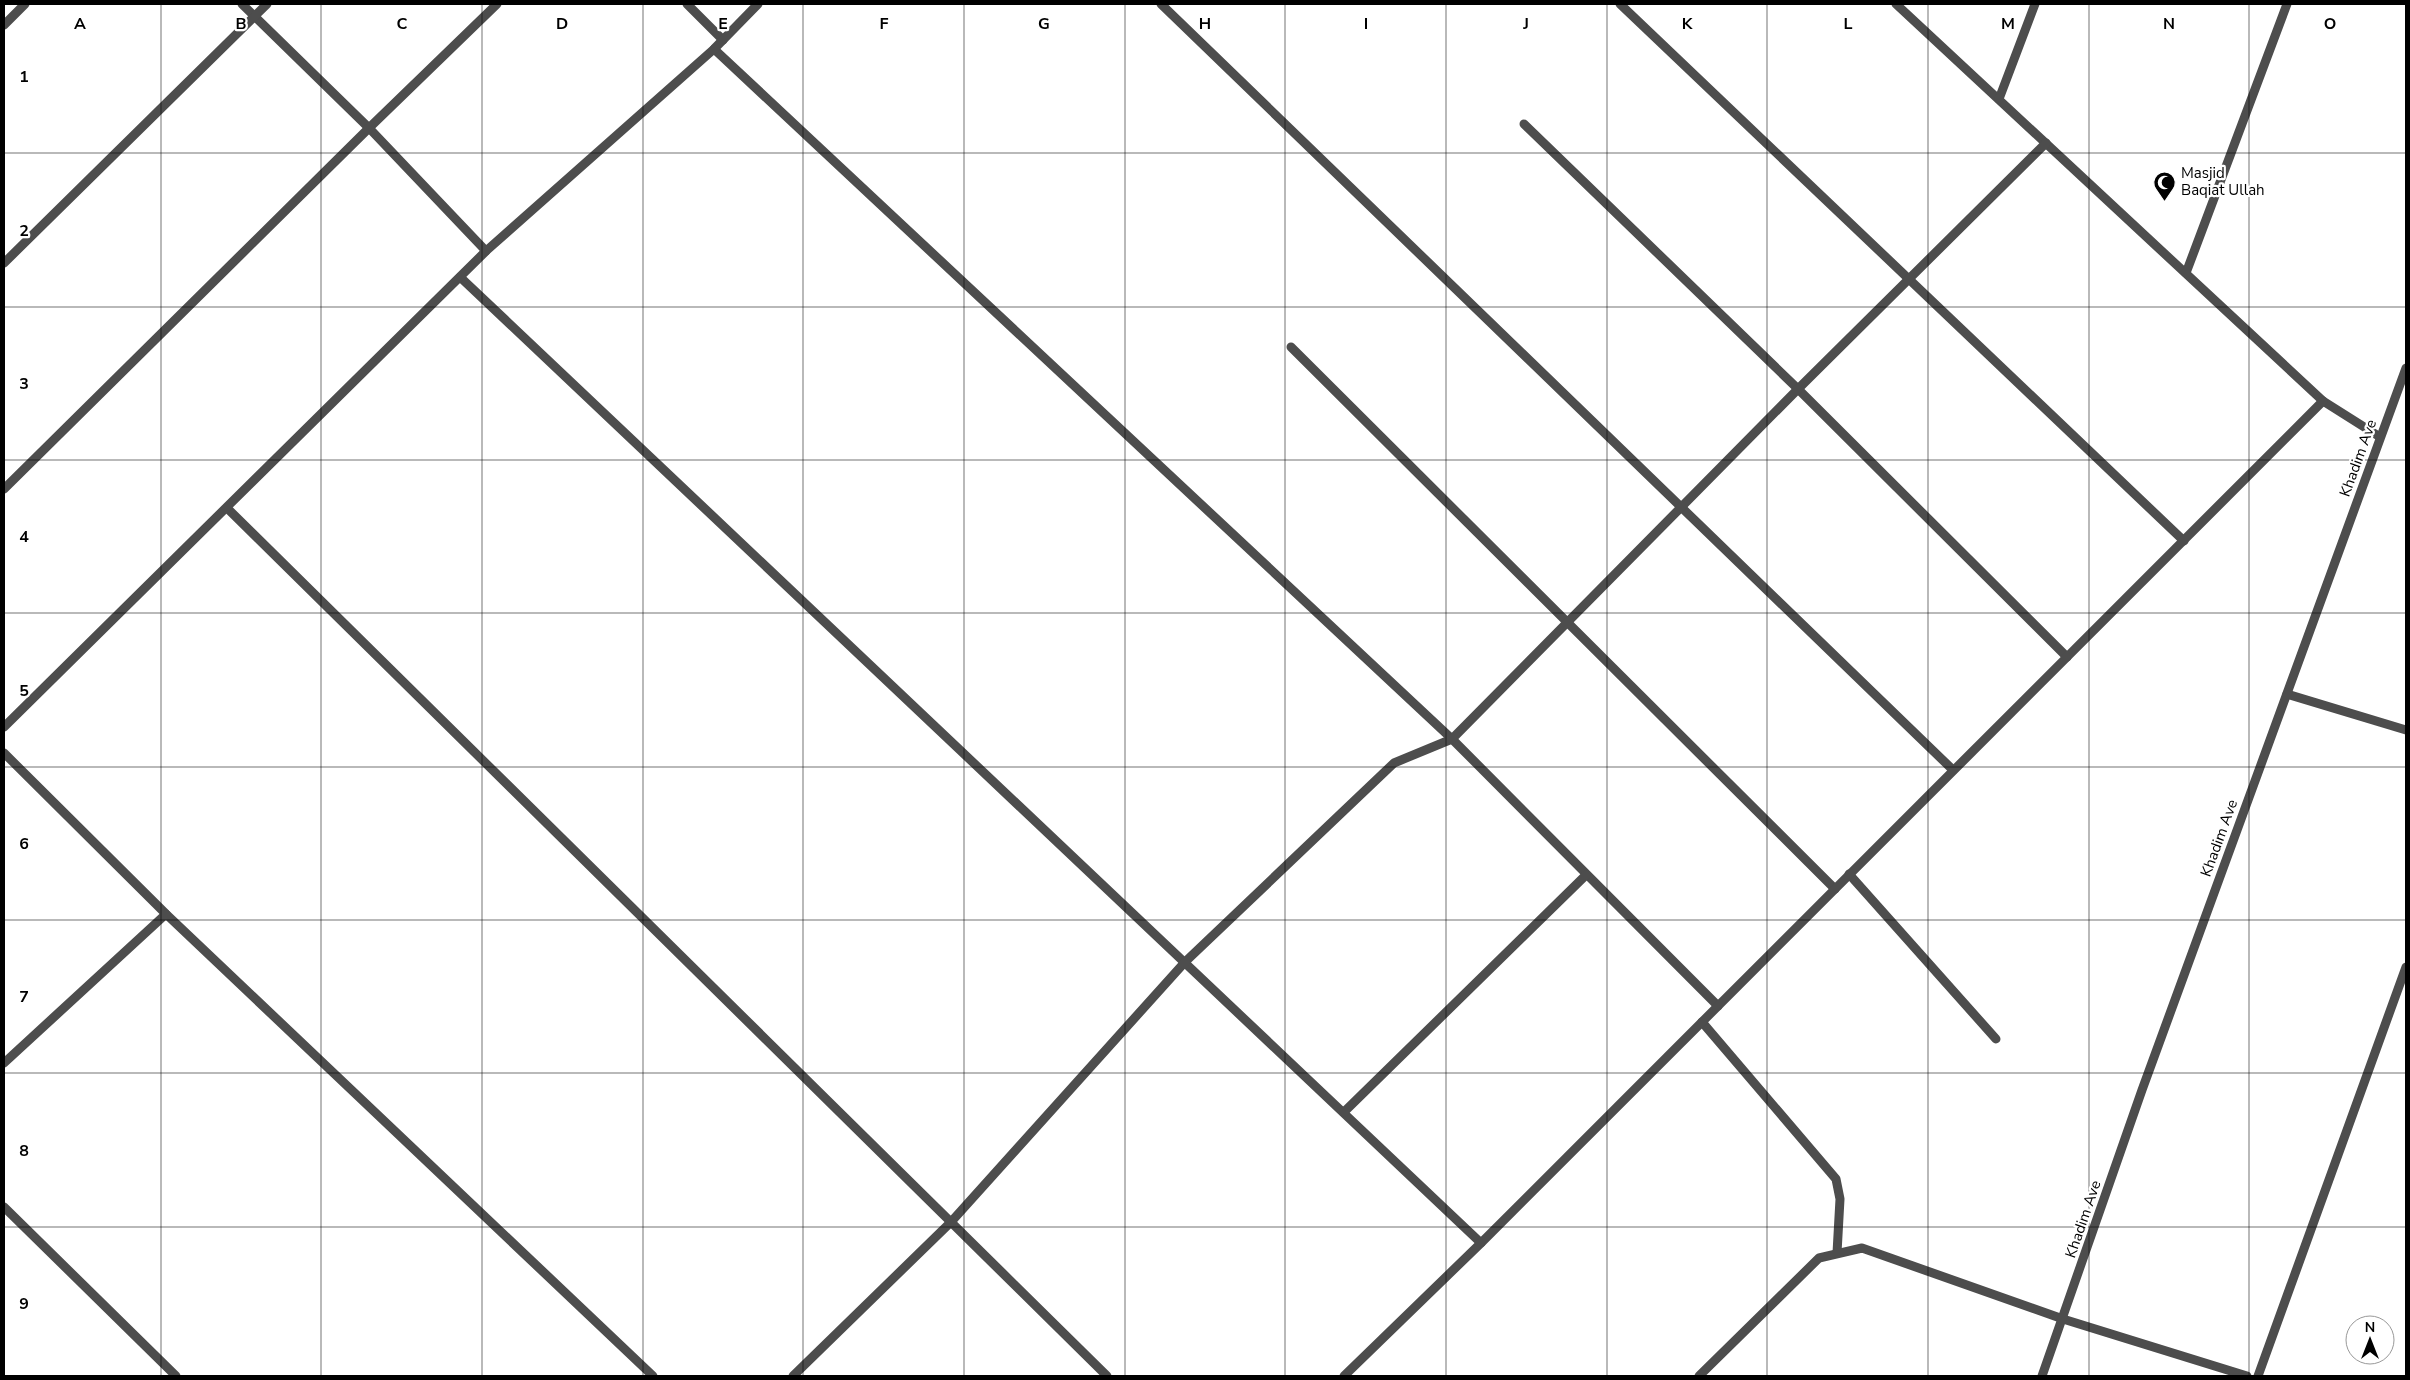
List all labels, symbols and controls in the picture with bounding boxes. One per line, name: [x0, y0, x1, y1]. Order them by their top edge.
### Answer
text: A: [74, 13, 86, 35]
text: B: [235, 13, 247, 35]
text: C: [397, 13, 408, 35]
text: D: [556, 13, 568, 35]
text: E: [718, 13, 728, 35]
text: F: [880, 13, 889, 35]
text: G: [1038, 13, 1050, 35]
text: H: [1199, 13, 1211, 35]
text: I: [1364, 13, 1368, 35]
text: J: [1522, 13, 1529, 35]
text: K: [1682, 13, 1694, 35]
text: L: [1844, 13, 1853, 35]
text: M: [2001, 13, 2015, 35]
text: N: [2163, 13, 2175, 35]
text: O: [2324, 13, 2336, 35]
text: 1: [19, 66, 29, 88]
place label: Masjid Baqiat Ullah: [2181, 163, 2265, 200]
mosque icon: Masjid Baqiat Ullah: [2153, 170, 2177, 201]
text: 2: [19, 220, 29, 242]
text: 3: [19, 373, 29, 395]
street label: Khadim Ave: [2335, 417, 2381, 499]
text: 4: [19, 526, 29, 548]
text: 5: [19, 680, 29, 702]
street label: Khadim Ave: [2196, 797, 2242, 879]
text: 6: [19, 833, 29, 855]
text: 7: [19, 986, 29, 1008]
text: 8: [19, 1140, 29, 1162]
street label: Khadim Ave: [2060, 1177, 2106, 1261]
text: 9: [19, 1293, 29, 1315]
north arrow: [2345, 1315, 2395, 1365]
text: N: [2365, 1318, 2375, 1337]

